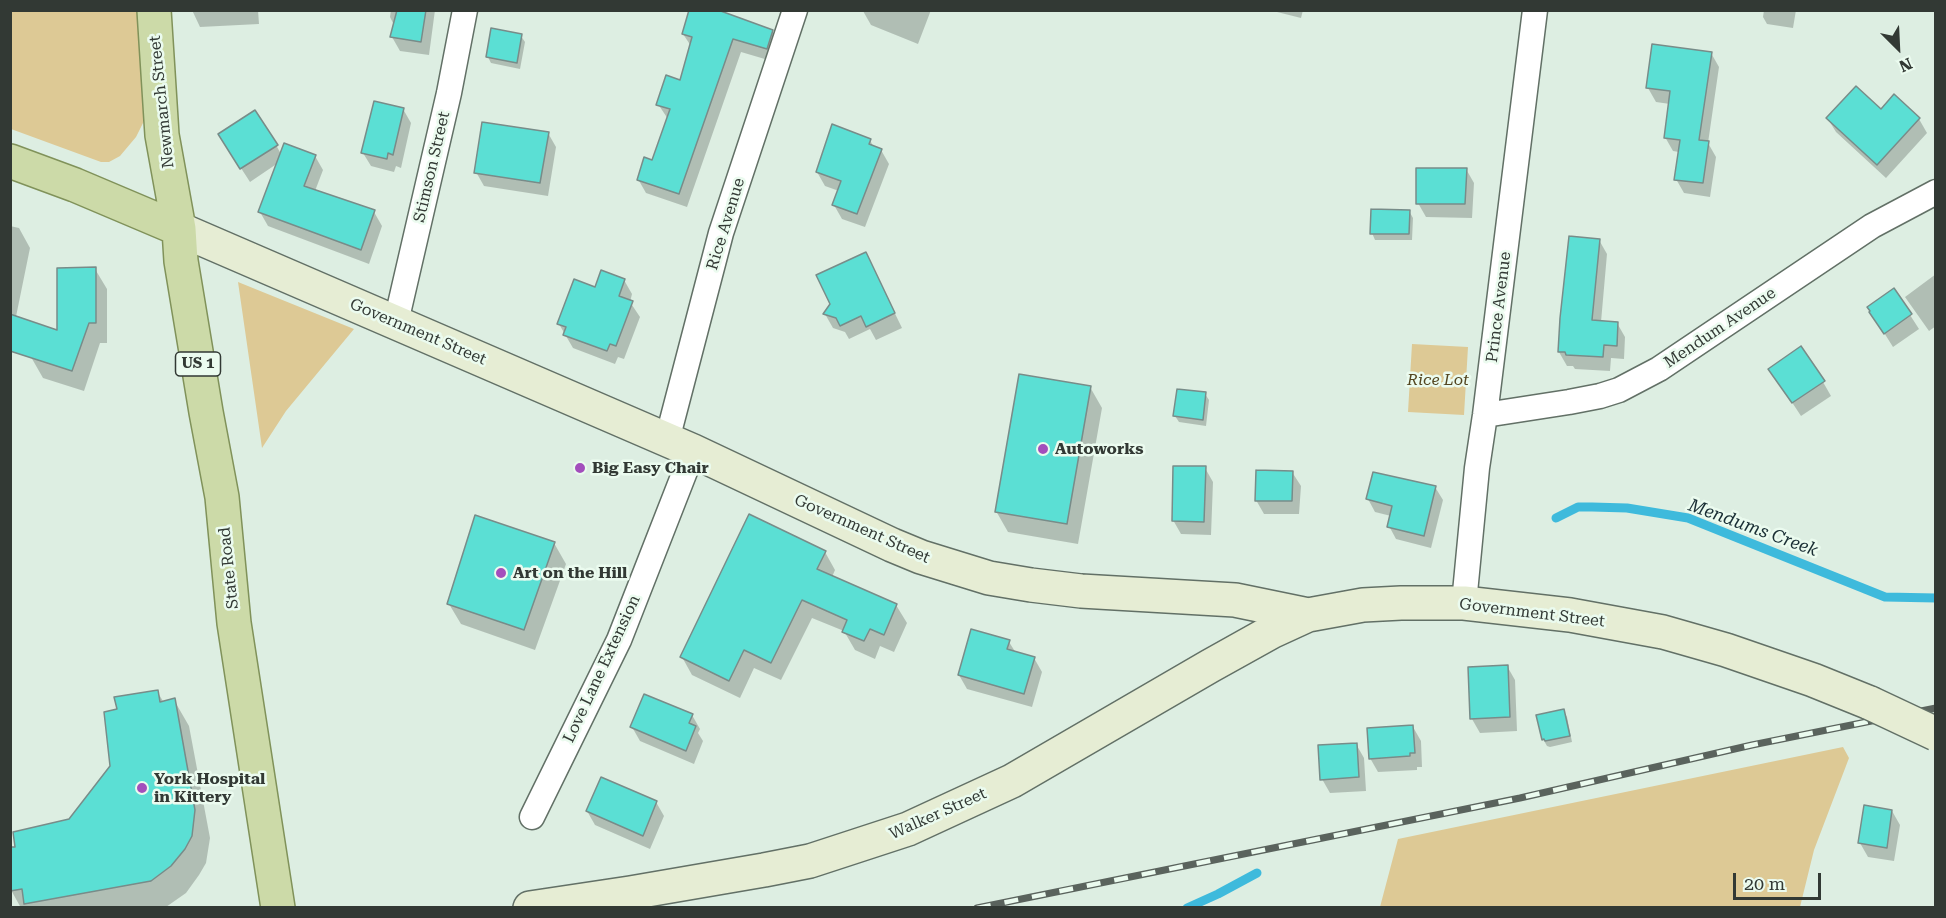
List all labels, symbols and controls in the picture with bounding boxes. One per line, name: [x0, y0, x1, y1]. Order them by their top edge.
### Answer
north arrow: [1868, 18, 1928, 78]
street label: Newmarch Street: [145, 35, 179, 169]
text: N: [1896, 54, 1915, 76]
street label: Stimson Street: [410, 110, 454, 224]
street label: Rice Avenue: [703, 176, 749, 272]
street label: Prince Avenue: [1483, 251, 1515, 363]
street label: Mendum Avenue: [1661, 284, 1779, 372]
street label: Government Street: [347, 295, 489, 369]
road number: US 1: [176, 352, 220, 376]
park label: Rice Lot: [1407, 370, 1469, 390]
place label: Autoworks: [1055, 439, 1143, 459]
marker: Autoworks: [1036, 442, 1050, 456]
place label: Big Easy Chair: [592, 458, 709, 478]
marker: Big Easy Chair: [573, 461, 587, 475]
street label: Government Street: [791, 490, 933, 568]
water label: Mendums Creek: [1685, 495, 1821, 561]
street label: State Road: [215, 526, 243, 610]
place label: Art on the Hill: [513, 563, 627, 583]
marker: Art on the Hill: [494, 566, 508, 580]
street label: Love Lane Extension: [559, 592, 645, 746]
street label: Government Street: [1458, 595, 1606, 631]
place label: York Hospital in Kittery: [154, 769, 265, 807]
marker: York Hospital in Kittery: [135, 781, 149, 795]
street label: Walker Street: [887, 784, 989, 844]
scale bar: [1736, 861, 1824, 899]
text: 20 m: [1744, 873, 1785, 894]

